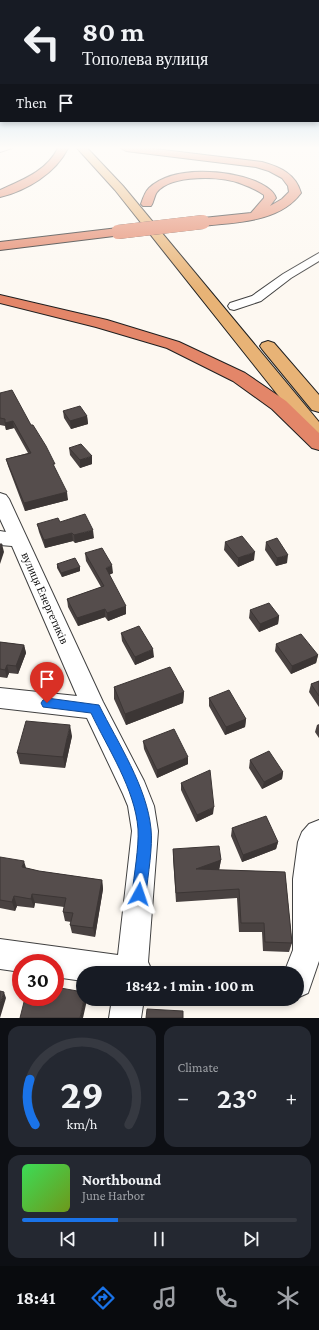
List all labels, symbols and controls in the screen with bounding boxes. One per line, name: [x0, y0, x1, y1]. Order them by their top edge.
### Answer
icon: left: [16, 16, 68, 68]
text: 80 m: [82, 16, 144, 47]
text: Тополева вулиця: [82, 49, 208, 69]
icon: arrive: [55, 92, 77, 114]
text: Then: [16, 95, 47, 111]
street label: вулиця Енергетиків: [18, 550, 72, 646]
pin: [30, 662, 64, 703]
icon: arrive: [36, 668, 58, 690]
position arrow: [118, 873, 160, 915]
speed limit sign: 30: [12, 954, 64, 1006]
text: 18:42 · 1 min · 100 m: [126, 978, 254, 994]
text: Climate: [178, 1060, 218, 1075]
text: 29: [60, 1070, 104, 1116]
text: 23°: [217, 1081, 258, 1114]
text: −: [178, 1085, 189, 1110]
text: +: [285, 1085, 297, 1110]
text: km/h: [66, 1115, 97, 1131]
text: Northbound: [82, 1172, 161, 1188]
text: June Harbor: [82, 1188, 145, 1203]
icon: previous: [57, 1228, 79, 1250]
icon: pause: [148, 1228, 170, 1250]
icon: next: [240, 1228, 262, 1250]
icon: directions: [89, 1284, 117, 1312]
icon: music: [151, 1284, 179, 1312]
icon: phone: [212, 1284, 240, 1312]
icon: climate: [274, 1284, 302, 1312]
text: 18:41: [17, 1288, 55, 1308]

